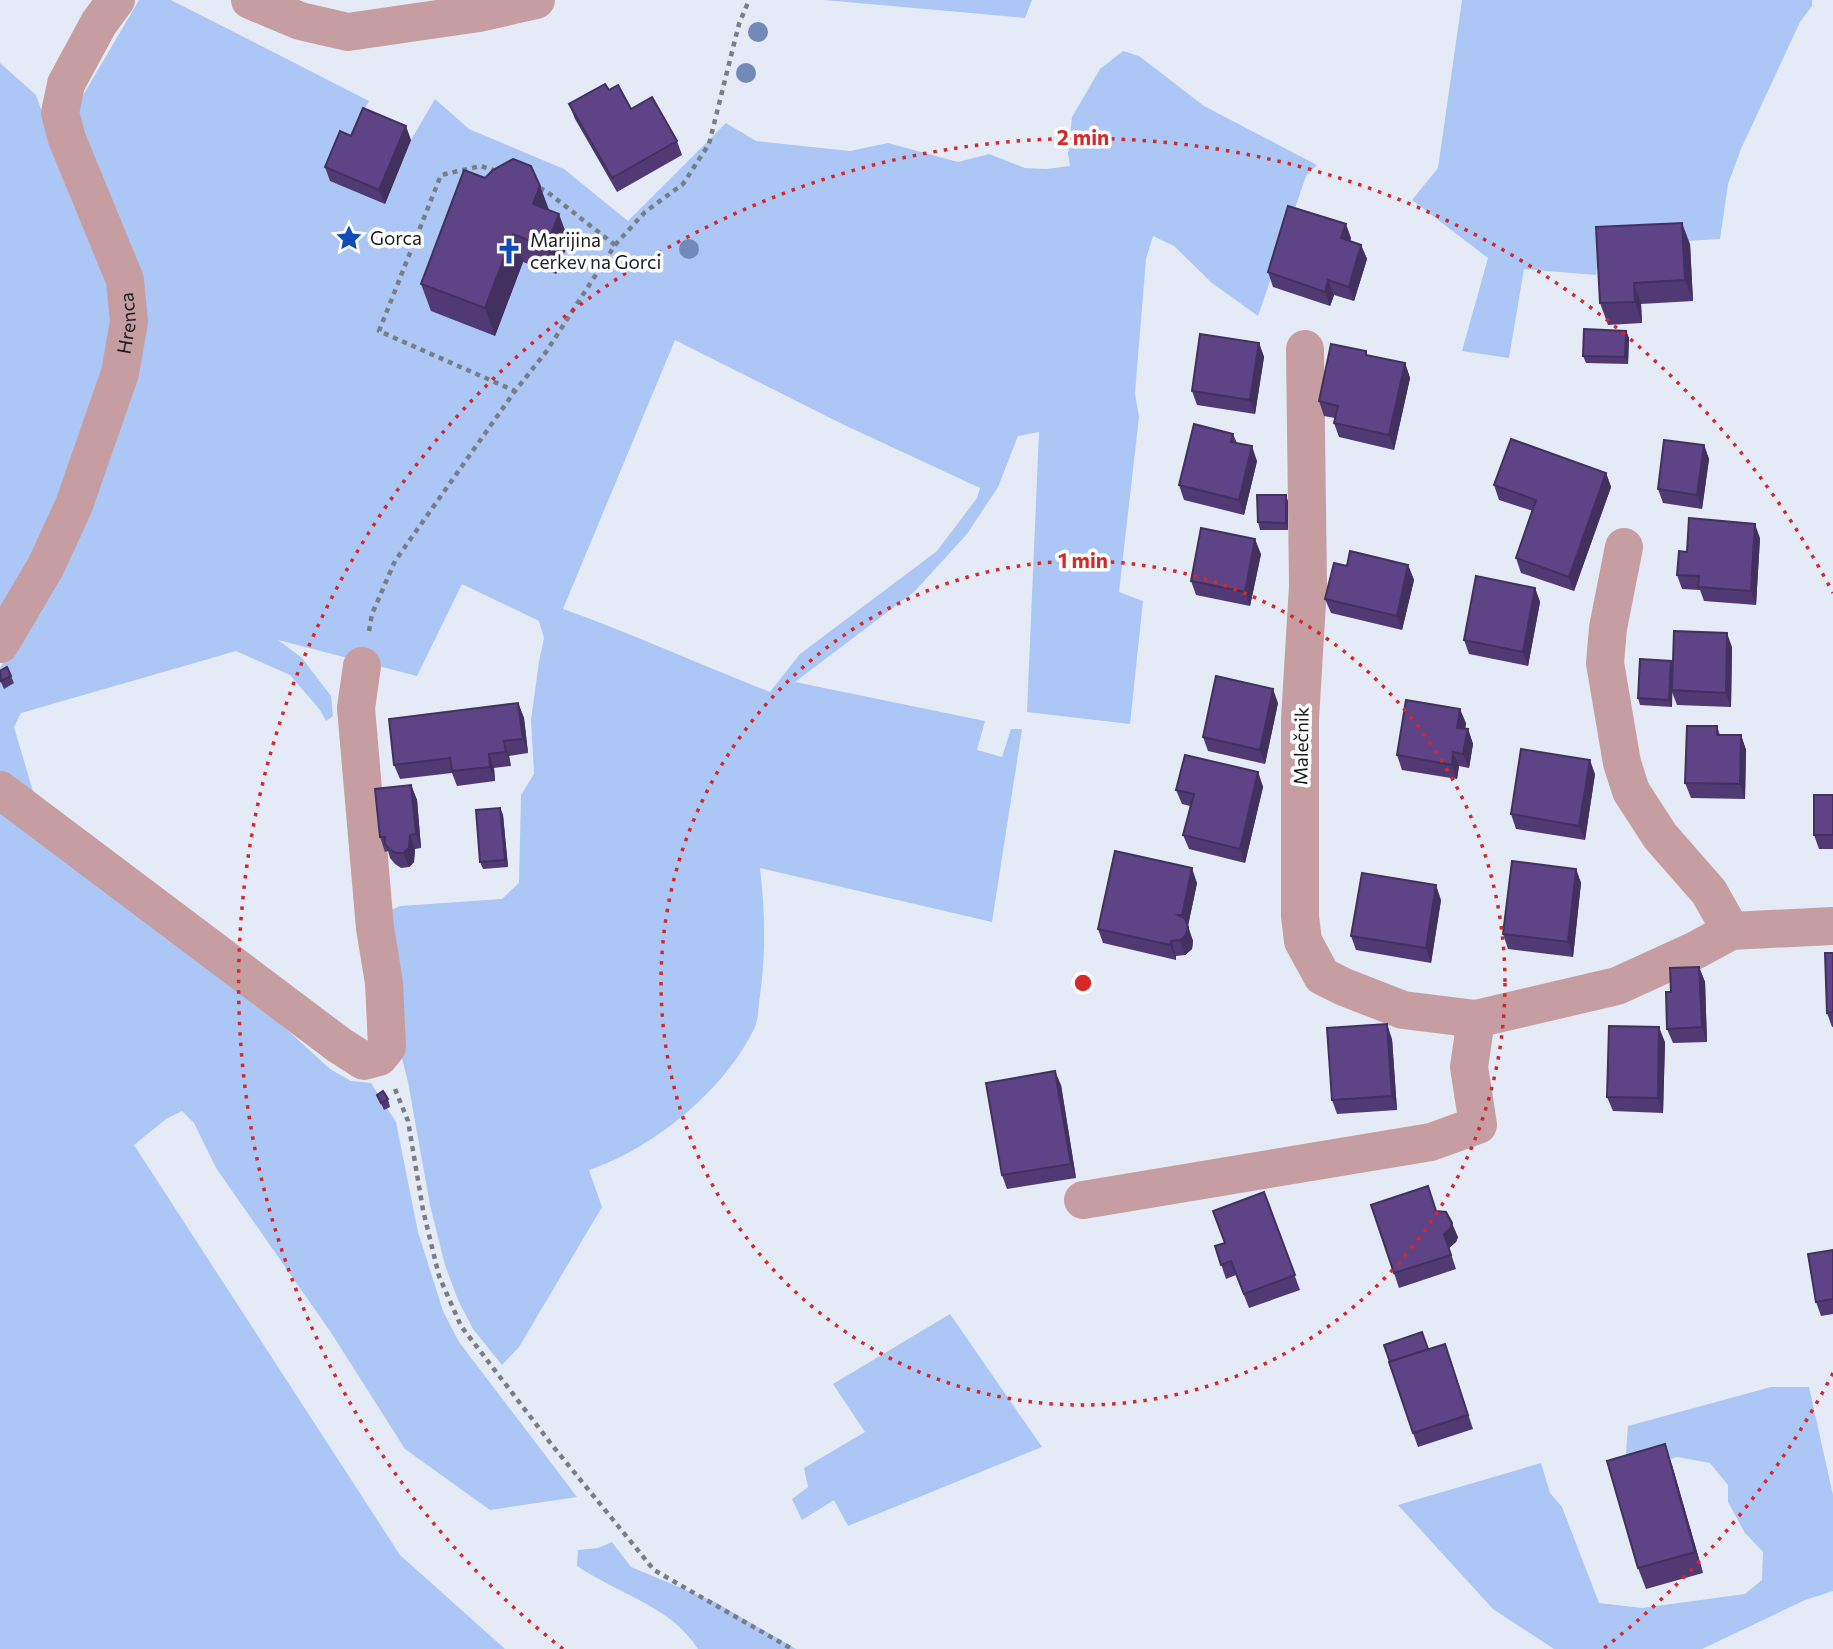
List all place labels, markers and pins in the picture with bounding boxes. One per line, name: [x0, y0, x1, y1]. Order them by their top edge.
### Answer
place icon: Gorca: [334, 223, 364, 253]
place label: Gorca: [370, 226, 422, 249]
place label: Marijina cerkev na Gorci: [530, 228, 661, 273]
church icon: Marijina cerkev na Gorci: [494, 236, 524, 266]
centre of rings: [1071, 971, 1095, 995]

